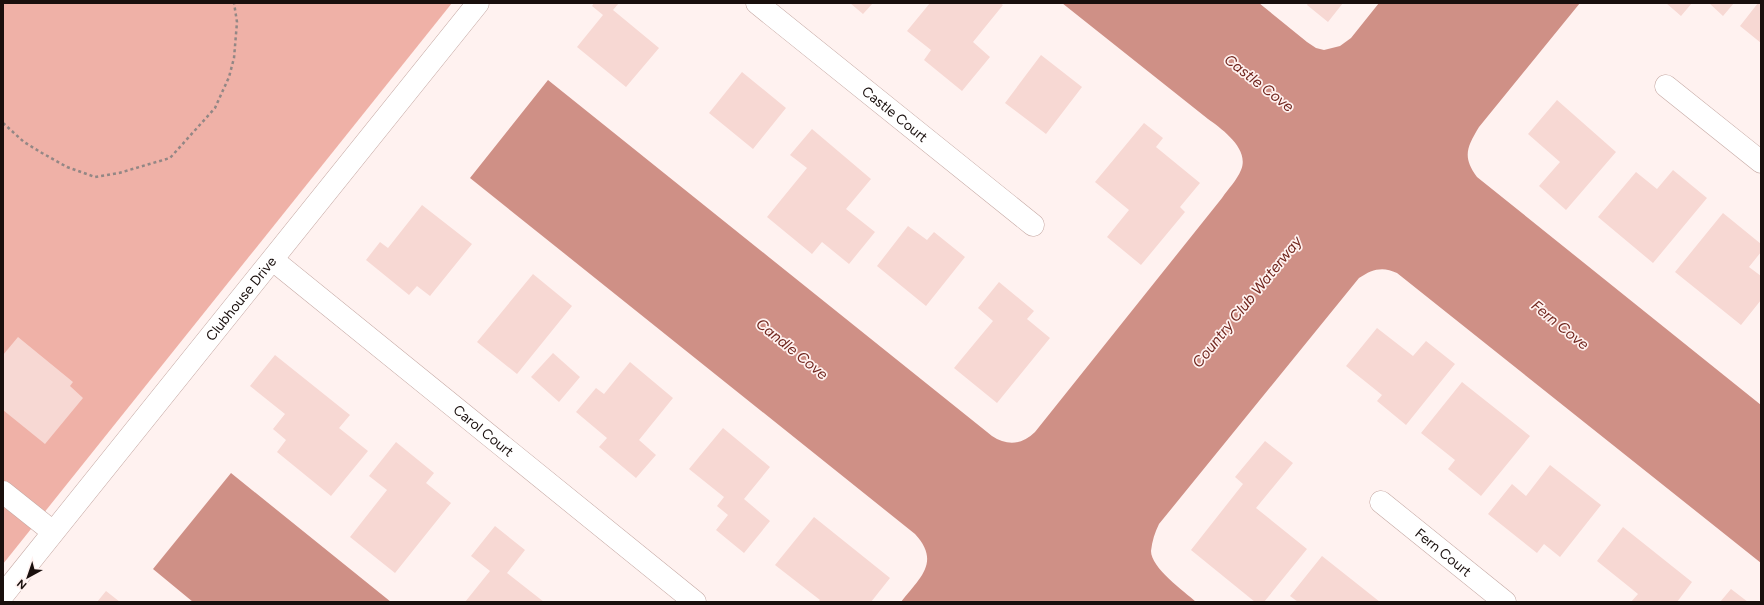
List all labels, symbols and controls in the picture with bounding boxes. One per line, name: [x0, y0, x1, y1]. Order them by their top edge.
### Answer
water label: Castle Cove: [1221, 50, 1297, 116]
street label: Castle Court: [858, 83, 931, 146]
water label: Country Club Waterway: [1188, 232, 1306, 371]
street label: Clubhouse Drive: [202, 253, 280, 344]
water label: Fern Cove: [1528, 296, 1592, 354]
water label: Candle Cove: [752, 315, 832, 383]
street label: Carol Court: [450, 402, 517, 461]
street label: Fern Court: [1411, 525, 1474, 580]
north arrow: [8, 557, 48, 597]
text: N: [14, 577, 29, 592]

